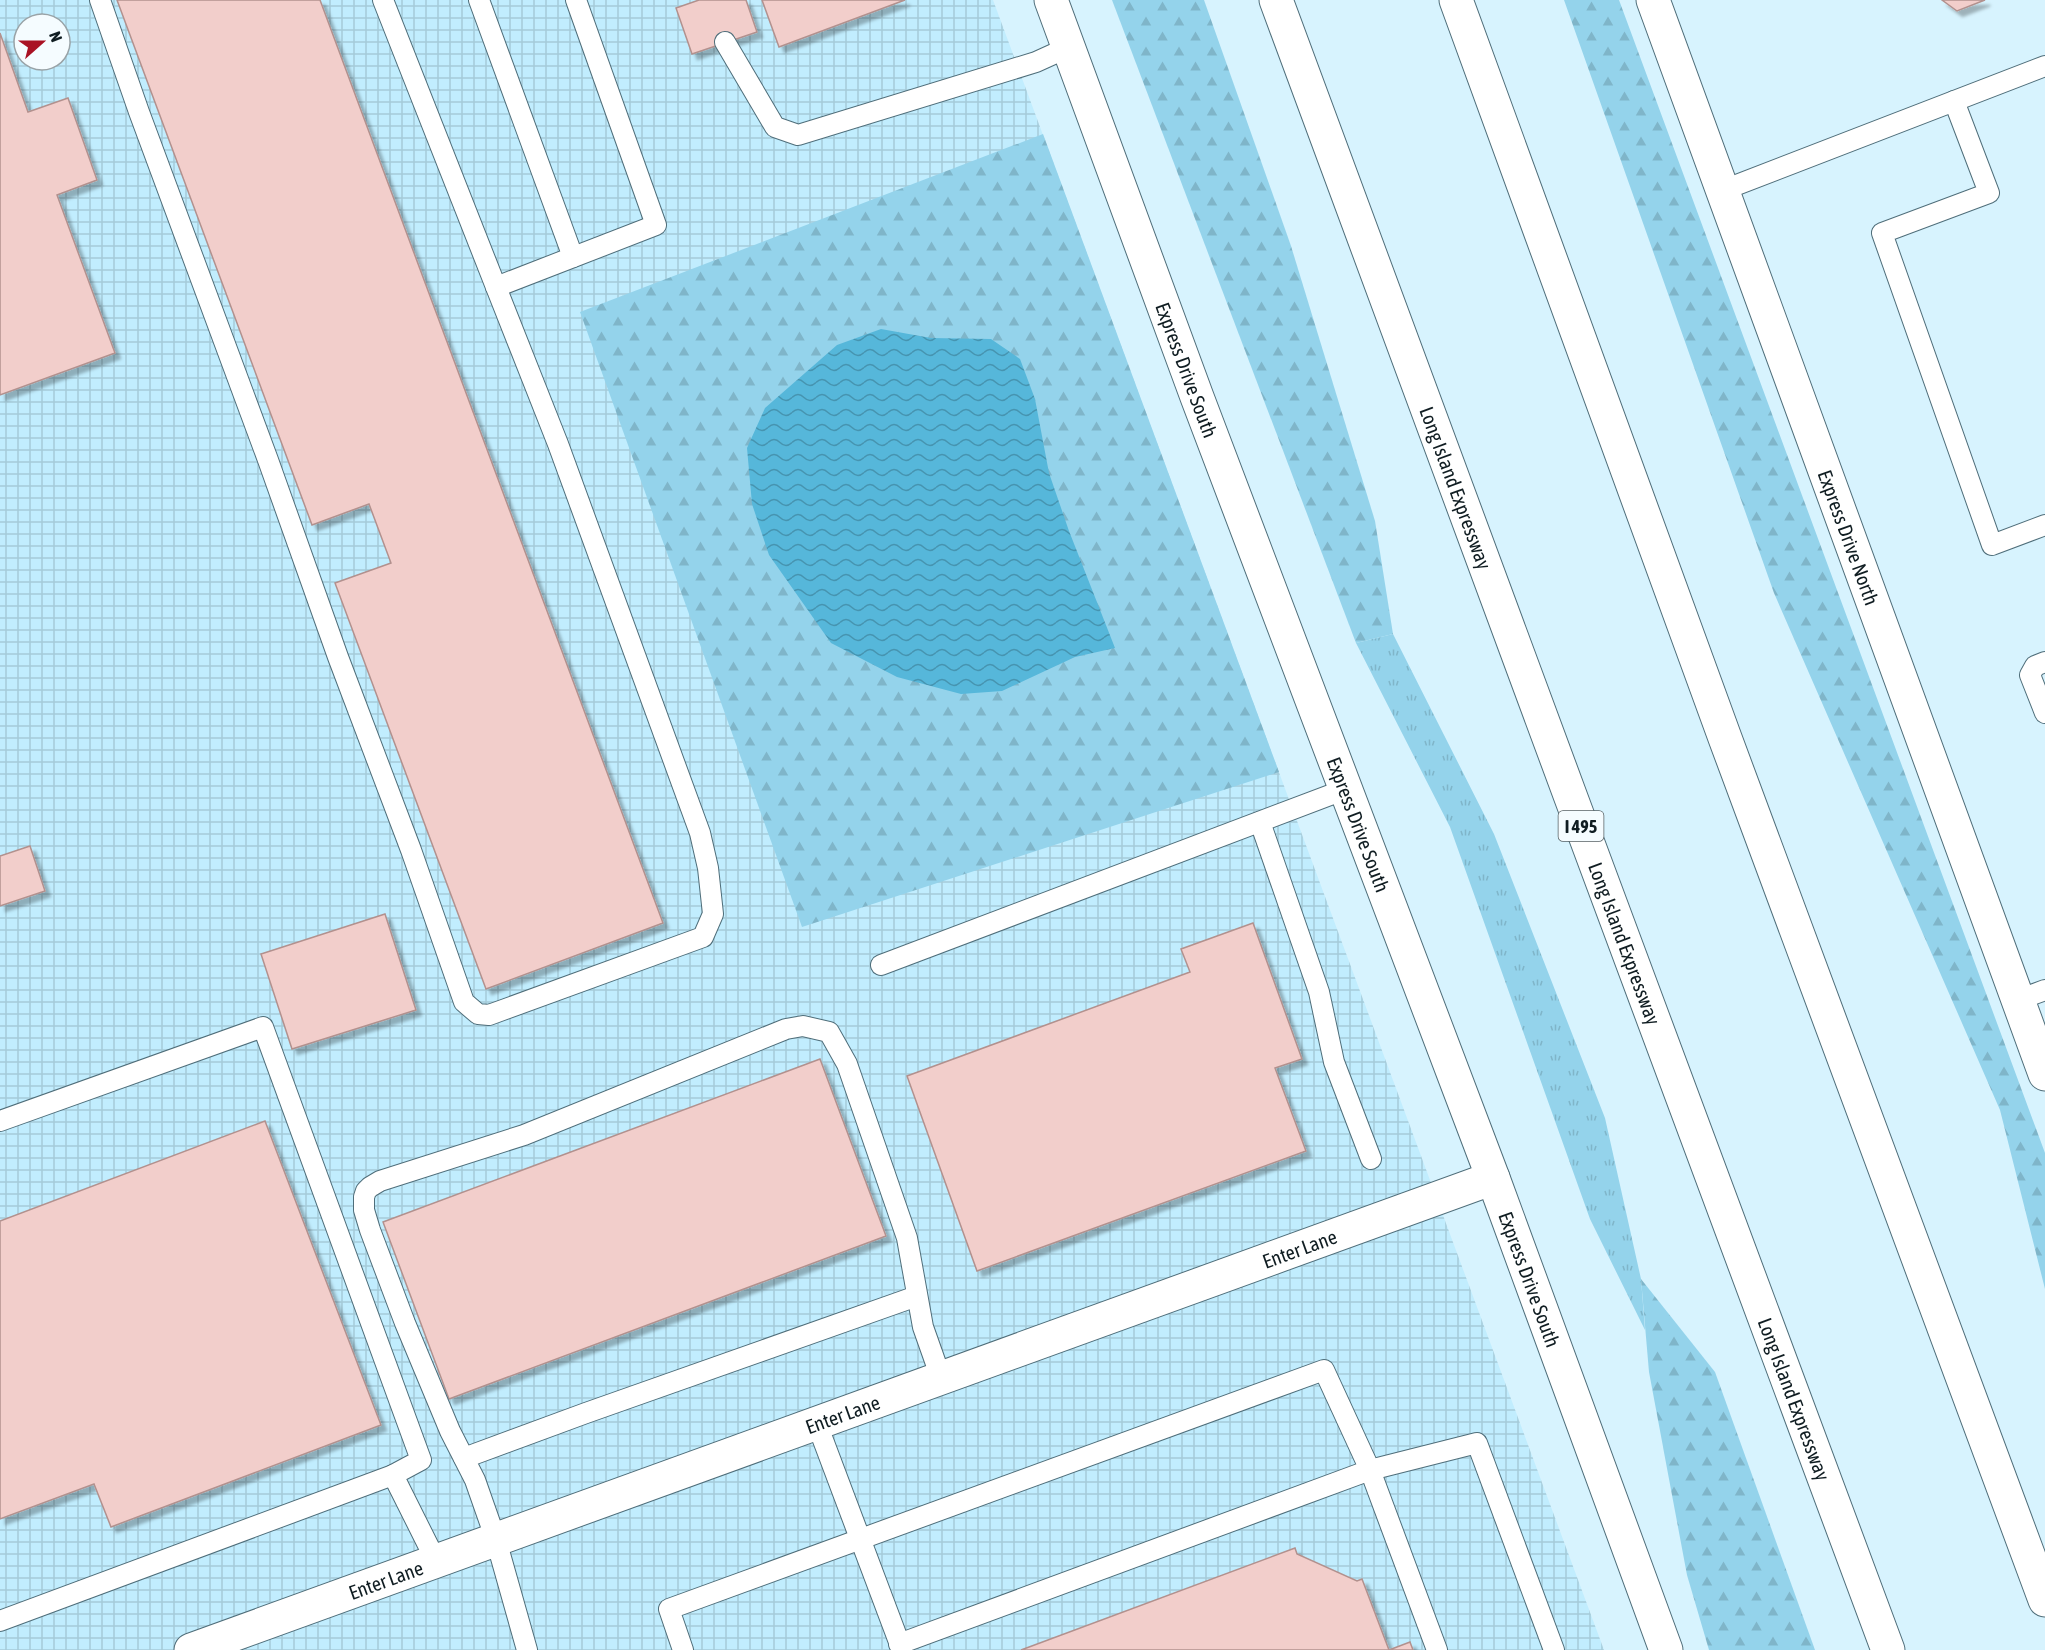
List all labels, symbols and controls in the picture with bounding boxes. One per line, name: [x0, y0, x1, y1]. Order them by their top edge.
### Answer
north arrow: [12, 12, 72, 72]
text: N: [46, 29, 66, 44]
street label: Express Drive South: [1152, 299, 1223, 441]
street label: Long Island Expressway: [1416, 403, 1497, 572]
street label: Express Drive North: [1814, 467, 1884, 608]
street label: Express Drive South: [1323, 754, 1395, 895]
road number: I 495: [1558, 811, 1604, 841]
street label: Long Island Expressway: [1585, 859, 1666, 1028]
street label: Express Drive South: [1495, 1208, 1565, 1350]
street label: Enter Lane: [1259, 1224, 1340, 1272]
street label: Long Island Expressway: [1754, 1315, 1835, 1483]
street label: Enter Lane: [802, 1390, 883, 1438]
street label: Enter Lane: [345, 1555, 426, 1603]

